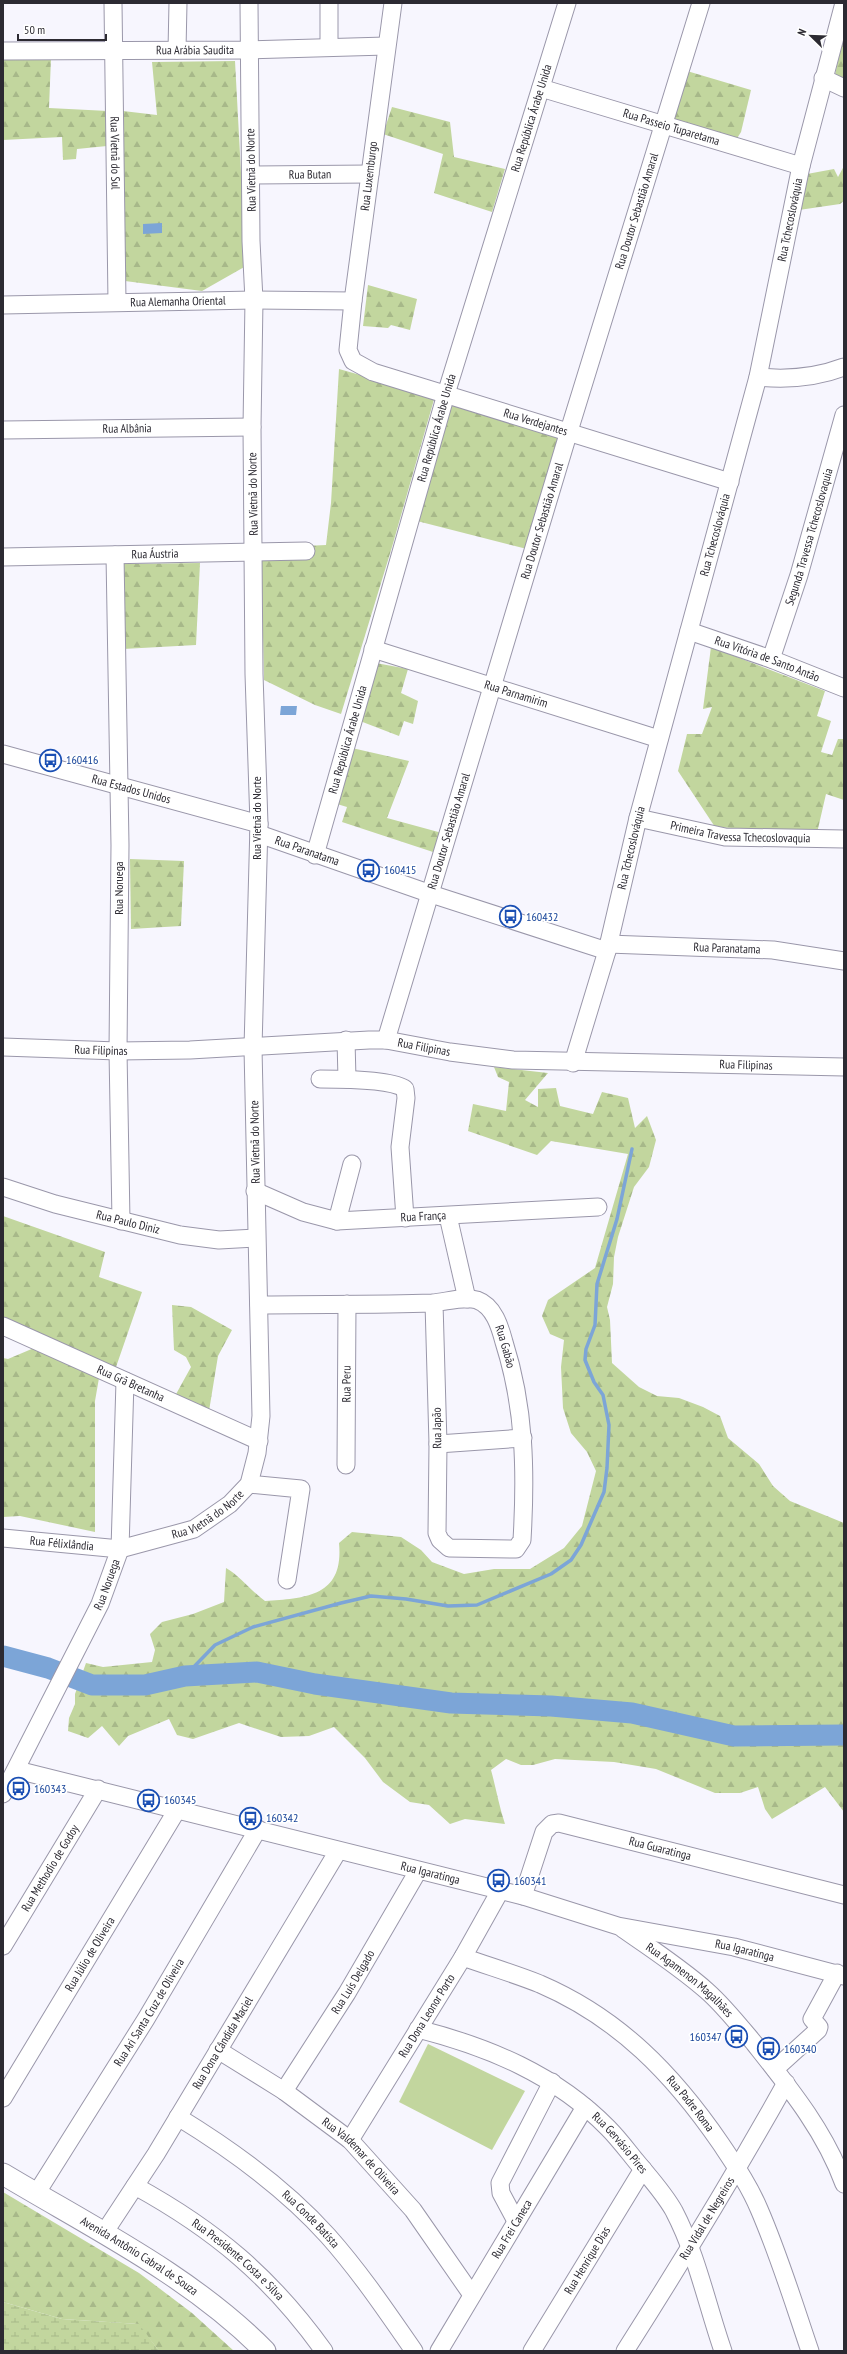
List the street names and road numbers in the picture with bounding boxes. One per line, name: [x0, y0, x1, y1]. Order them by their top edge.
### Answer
street label: Rua Arábia Saudita: [156, 42, 234, 57]
street label: Rua República Árabe Unida: [507, 62, 555, 174]
street label: Rua Passeio Tuparetama: [621, 105, 722, 148]
street label: Rua Vietnã do Sul: [108, 116, 123, 190]
street label: Rua Vietnã do Norte: [242, 128, 259, 212]
street label: Rua Luxemburgo: [357, 140, 380, 212]
street label: Rua Doutor Sebastião Amaral: [611, 151, 661, 271]
street label: Rua Butan: [289, 166, 331, 182]
street label: Rua Tchecoslováquia: [774, 176, 805, 263]
street label: Rua Alemanha Oriental: [130, 293, 226, 309]
street label: Rua República Árabe Unida: [413, 372, 459, 484]
street label: Rua Verdejantes: [502, 405, 570, 439]
street label: Rua Albânia: [102, 420, 152, 436]
street label: Rua Vietnã do Norte: [244, 452, 261, 536]
street label: Rua Doutor Sebastião Amaral: [517, 461, 566, 581]
street label: Segunda Travessa Tchecoslovaquia: [781, 466, 836, 607]
street label: Rua Tchecoslováquia: [696, 492, 733, 578]
street label: Rua Áustria: [131, 546, 179, 561]
street label: Rua Vitória de Santo Antão: [713, 632, 822, 685]
street label: Rua Parnamirim: [483, 677, 550, 711]
street label: Rua República Árabe Unida: [325, 683, 370, 795]
street label: Rua Estados Unidos: [90, 771, 173, 807]
street label: Rua Doutor Sebastião Amaral: [424, 771, 473, 891]
street label: Rua Vietnã do Norte: [249, 776, 264, 860]
street label: Rua Tchecoslováquia: [614, 804, 648, 891]
street label: Primeira Travessa Tchecoslovaquia: [669, 817, 811, 845]
street label: Rua Paranatama: [273, 832, 342, 869]
street label: Rua Noruega: [111, 861, 126, 915]
street label: Rua Paranatama: [693, 939, 761, 957]
street label: Rua Filipinas: [396, 1034, 452, 1059]
street label: Rua Filipinas: [74, 1041, 128, 1058]
street label: Rua Filipinas: [719, 1056, 773, 1072]
street label: Rua Vietnã do Norte: [246, 1100, 263, 1184]
street label: Rua Paulo Diniz: [95, 1207, 162, 1237]
street label: Rua França: [400, 1207, 447, 1225]
street label: Rua Gabão: [492, 1323, 519, 1370]
street label: Rua Grã Bretanha: [95, 1361, 167, 1405]
street label: Rua Peru: [338, 1365, 354, 1402]
street label: Rua Japão: [429, 1407, 444, 1449]
street label: Rua Vietnã do Norte: [170, 1486, 247, 1542]
street label: Rua Félixlândia: [29, 1533, 95, 1554]
street label: Rua Noruega: [90, 1557, 123, 1613]
street label: Rua Methodio de Godoy: [18, 1821, 82, 1914]
street label: Rua Guaratinga: [628, 1833, 693, 1863]
street label: Rua Igaratinga: [399, 1858, 462, 1887]
street label: Rua Júlio de Oliveira: [61, 1914, 118, 1994]
street label: Rua Igaratinga: [714, 1936, 776, 1964]
street label: Rua Agamenon Magalhães: [643, 1939, 737, 2020]
street label: Rua Luís Delgado: [328, 1947, 377, 2017]
street label: Rua Ari Santa Cruz de Oliveira: [110, 1955, 187, 2069]
street label: Rua Dona Leonor Porto: [395, 1971, 458, 2060]
street label: Rua Dona Cândida Maciel: [189, 1994, 256, 2092]
street label: Rua Padre Roma: [664, 2072, 718, 2134]
street label: Rua Gervásio Pires: [589, 2109, 651, 2176]
street label: Rua Valdemar de Oliveira: [319, 2114, 404, 2198]
street label: Rua Vidal de Negreiros: [676, 2174, 737, 2262]
street label: Rua Conde Batista: [279, 2187, 343, 2251]
street label: Rua Frei Caneca: [488, 2197, 535, 2261]
street label: Avenida Antônio Cabral de Souza: [78, 2213, 201, 2298]
street label: Rua Presidente Costa e Silva: [189, 2215, 288, 2303]
street label: Rua Henrique Dias: [560, 2224, 613, 2297]

